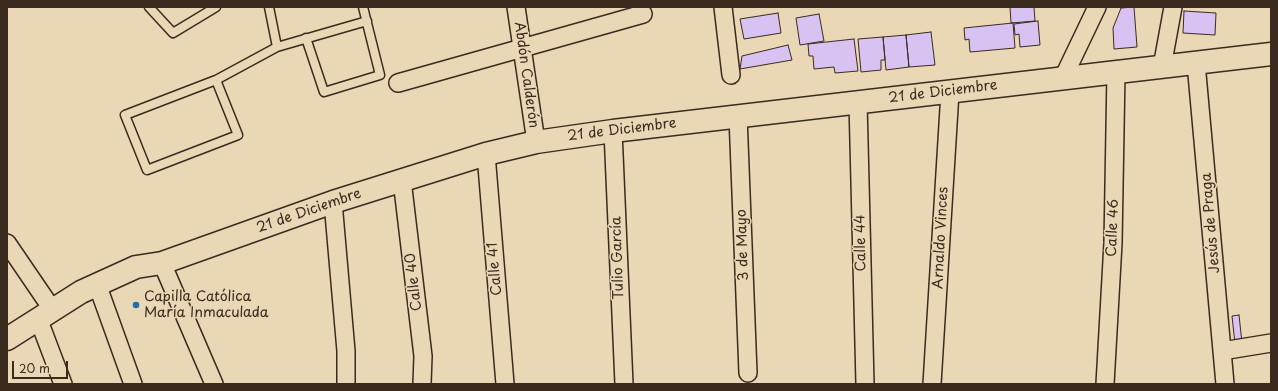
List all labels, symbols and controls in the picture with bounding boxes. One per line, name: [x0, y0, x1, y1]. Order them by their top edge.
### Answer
street label: Abdón Calderón: [510, 21, 542, 129]
street label: 21 de Diciembre: [888, 77, 998, 107]
street label: 21 de Diciembre: [567, 115, 677, 145]
street label: Jesús de Praga: [1198, 172, 1224, 274]
street label: 21 de Diciembre: [254, 185, 364, 237]
street label: Arnaldo Vinces: [930, 187, 952, 289]
street label: Calle 46: [1104, 199, 1122, 257]
street label: 3 de Mayo: [733, 209, 753, 281]
street label: Calle 44: [852, 214, 870, 272]
street label: Tulio García: [608, 216, 628, 300]
street label: Calle 41: [484, 242, 506, 296]
street label: Calle 40: [402, 252, 426, 312]
place label: Capilla Católica María Inmaculada: [144, 289, 269, 322]
marker: Capilla Católica María Inmaculada: [131, 300, 141, 310]
scale bar: [14, 353, 70, 379]
text: 20 m: [19, 359, 50, 377]

